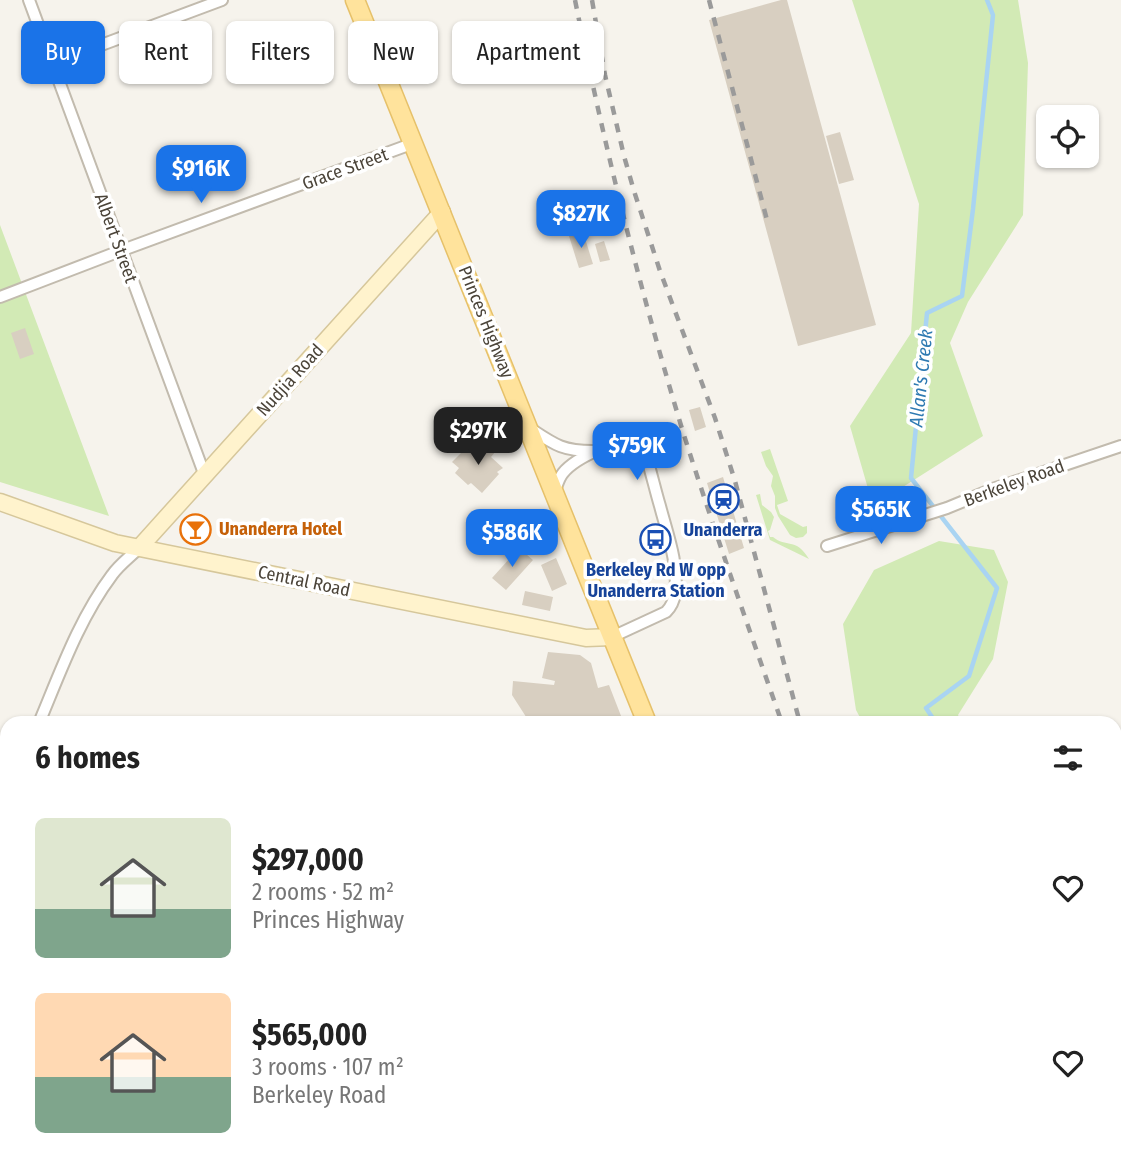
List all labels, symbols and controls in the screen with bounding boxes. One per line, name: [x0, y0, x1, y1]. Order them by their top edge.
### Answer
chip: Buy: [21, 21, 105, 84]
chip: Rent: [119, 21, 212, 84]
chip: Filters: [226, 21, 334, 84]
chip: New: [348, 21, 438, 84]
chip: Apartment: [452, 21, 604, 84]
map controls: [1036, 105, 1099, 168]
button: locate: [1036, 105, 1099, 168]
street label: Grace Street: [299, 143, 391, 195]
pin: $916K: [152, 146, 250, 205]
text: $916K: [172, 154, 230, 182]
street label: Albert Street: [90, 190, 142, 286]
pin: $827K: [532, 190, 630, 250]
text: $827K: [552, 199, 610, 227]
street label: Princes Highway: [454, 263, 518, 381]
water label: Allan's Creek: [904, 328, 938, 429]
street label: Nudjia Road: [252, 339, 328, 421]
pin: $297K: [429, 407, 527, 467]
text: $297K: [450, 416, 506, 444]
pin: $759K: [588, 422, 686, 482]
text: $759K: [609, 431, 665, 459]
street label: Berkeley Road: [961, 455, 1067, 511]
station icon: Unanderra: [706, 483, 740, 517]
pin: $565K: [832, 486, 930, 546]
text: $565K: [851, 495, 911, 523]
pin: $586K: [463, 510, 561, 569]
bar icon: Unanderra Hotel: [179, 512, 213, 546]
place label: Unanderra Hotel: [219, 518, 342, 540]
text: $586K: [482, 518, 542, 546]
place label: Unanderra: [684, 519, 763, 541]
bus stop icon: Berkeley Rd W opp Unanderra Station: [639, 523, 673, 557]
place label: Berkeley Rd W opp Unanderra Station: [586, 559, 726, 602]
street label: Central Road: [256, 560, 352, 602]
icon: filters: [1049, 739, 1087, 777]
text: 6 homes: [35, 740, 140, 776]
text: $297,000: [252, 842, 364, 878]
icon: home: [91, 846, 175, 930]
icon: heart: [1049, 869, 1087, 907]
text: 2 rooms · 52 m²: [252, 878, 394, 906]
text: Princes Highway: [252, 906, 404, 934]
text: $565,000: [252, 1017, 367, 1053]
icon: home: [91, 1021, 175, 1105]
icon: heart: [1049, 1044, 1087, 1082]
text: 3 rooms · 107 m²: [252, 1053, 404, 1081]
text: Berkeley Road: [252, 1081, 386, 1109]

